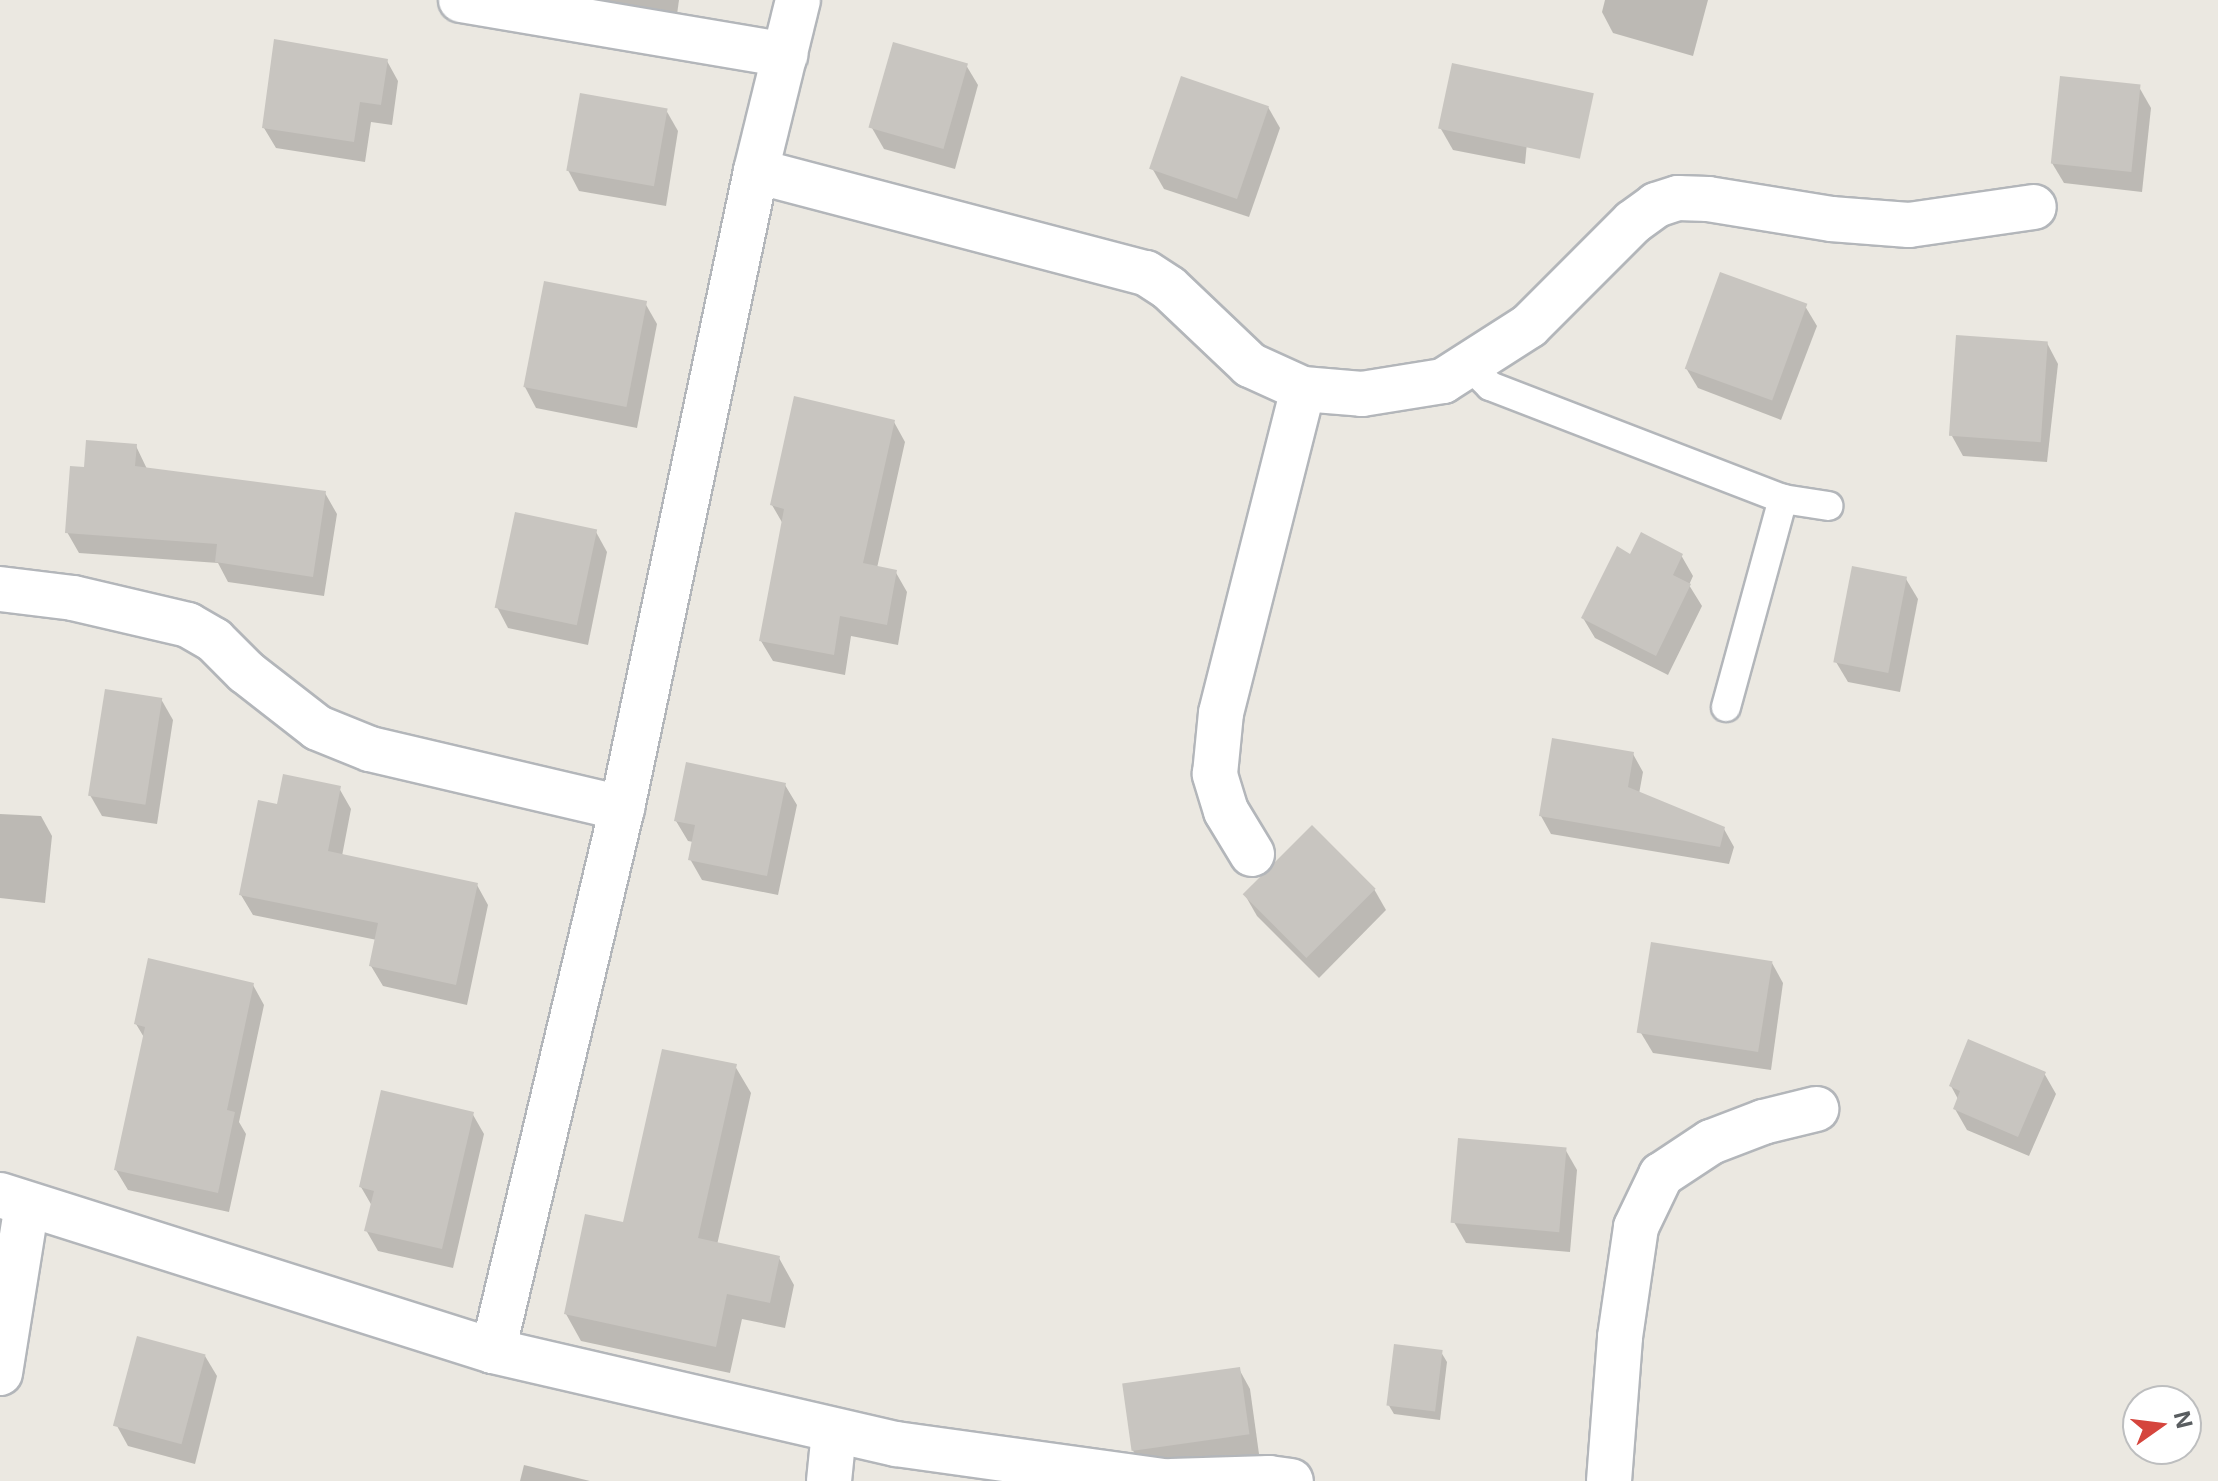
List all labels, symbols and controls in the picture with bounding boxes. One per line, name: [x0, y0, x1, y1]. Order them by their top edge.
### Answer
north arrow: [2122, 1385, 2202, 1465]
text: N: [2169, 1408, 2198, 1431]

